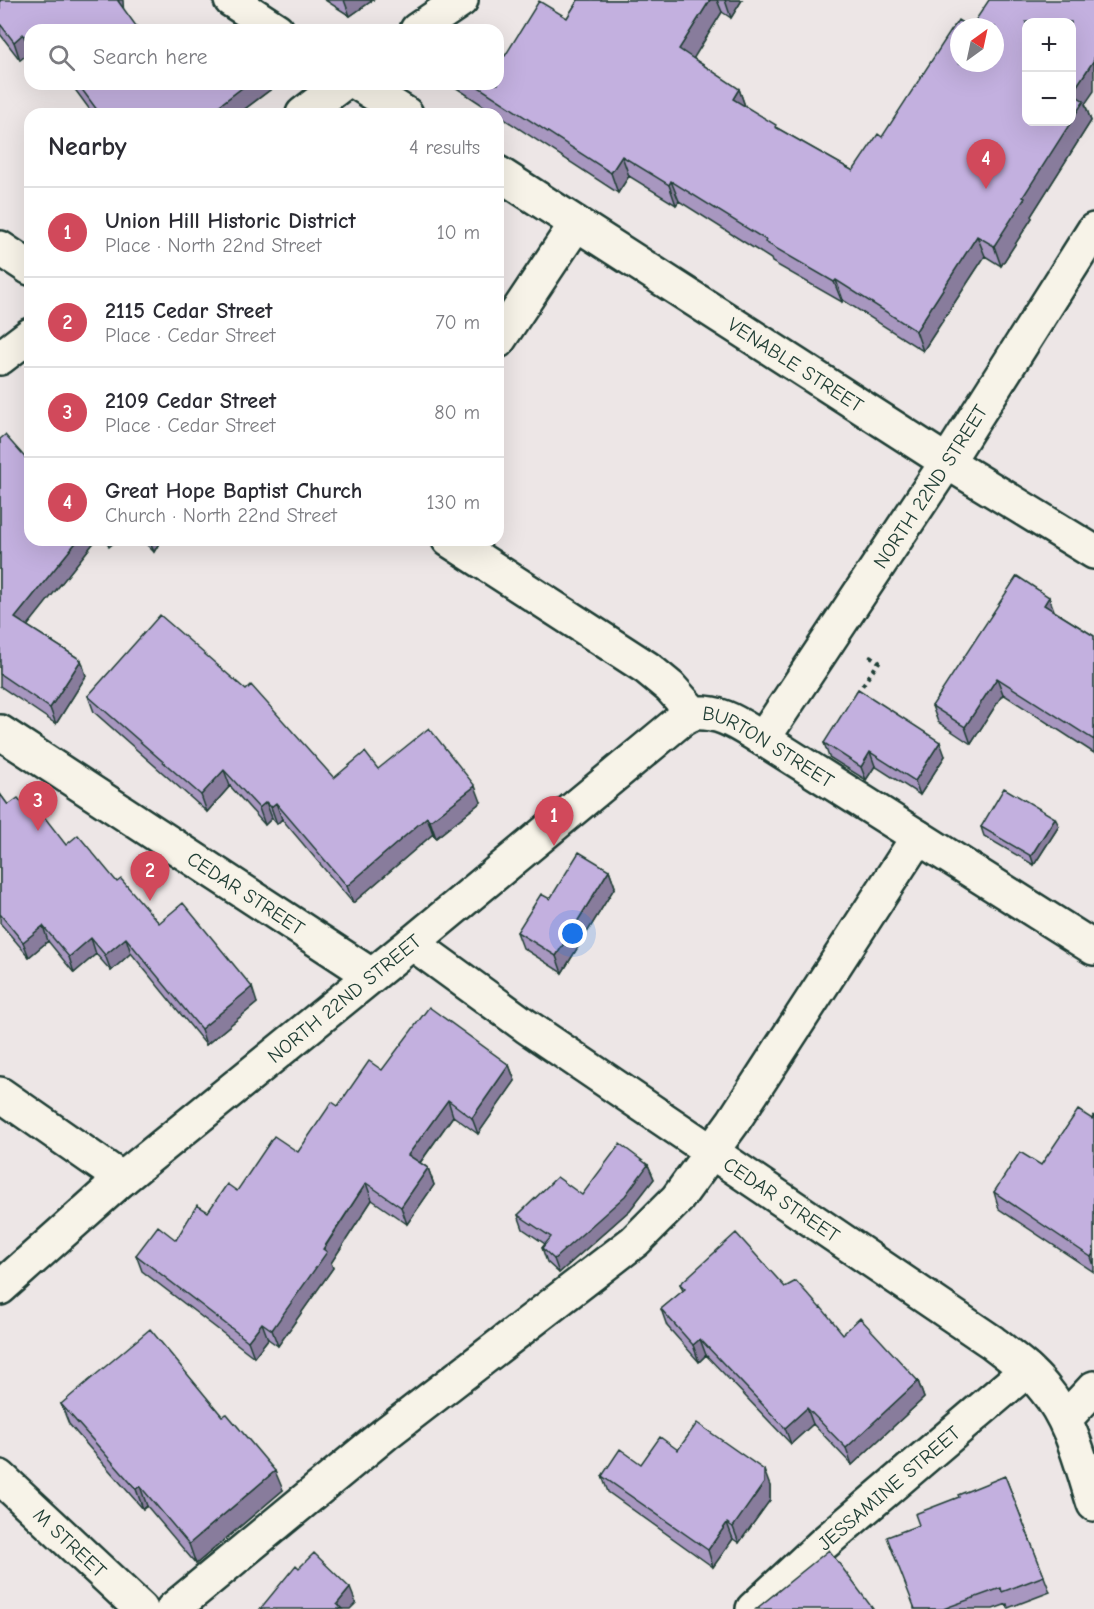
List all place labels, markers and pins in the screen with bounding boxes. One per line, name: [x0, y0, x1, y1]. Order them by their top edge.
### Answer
pin: 4: [966, 140, 1006, 189]
pin: 3: [18, 782, 57, 831]
pin: 1: [534, 796, 574, 846]
pin: 2: [130, 852, 170, 901]

